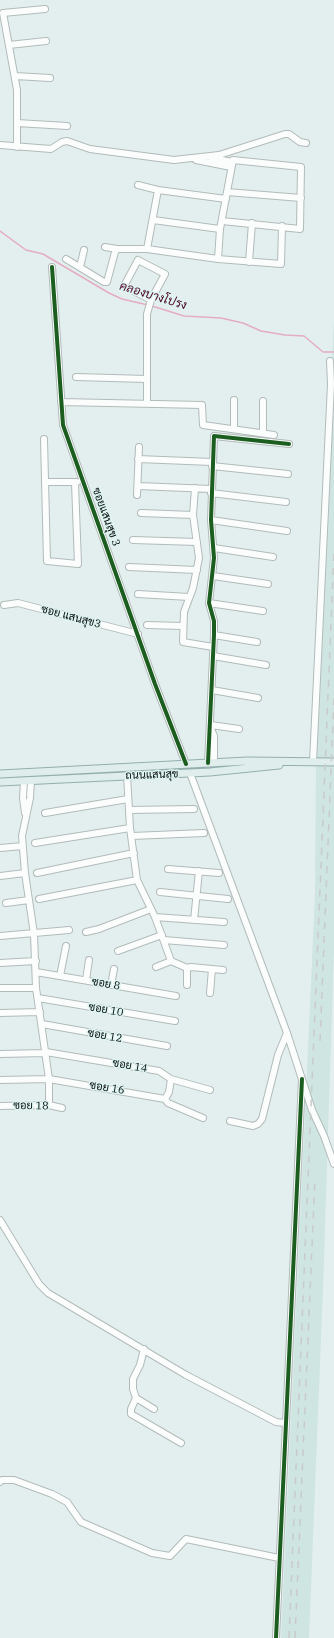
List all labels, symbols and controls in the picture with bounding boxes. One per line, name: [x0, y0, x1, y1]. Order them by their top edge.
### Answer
water label: คลองบางโปรง: [118, 279, 188, 313]
street label: ซอยแสนสุข 3: [89, 486, 123, 548]
street label: ซอย แสนสุข3: [40, 603, 102, 631]
street label: ถนนแสนสุข: [125, 767, 179, 783]
street label: ซอย 8: [91, 975, 121, 993]
street label: ซอย 10: [87, 1000, 125, 1020]
street label: ซอย 12: [86, 1026, 124, 1046]
street label: ซอย 14: [111, 1056, 149, 1076]
street label: ซอย 16: [89, 1079, 125, 1097]
street label: ซอย 18: [13, 1099, 49, 1113]

